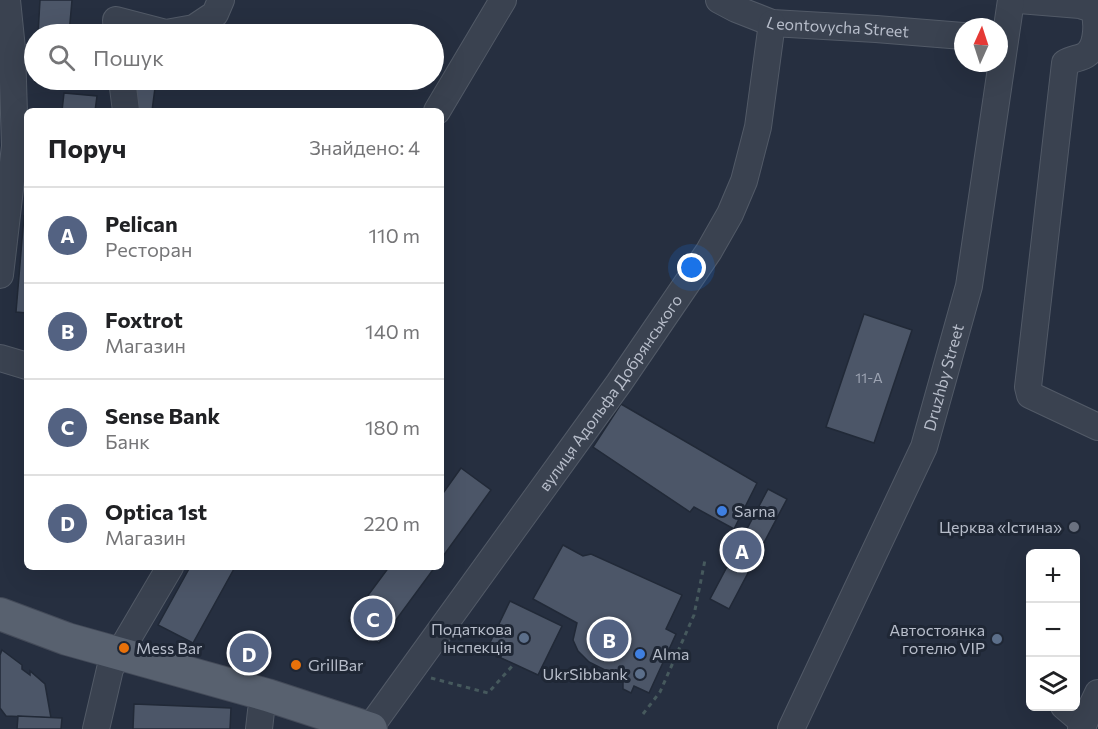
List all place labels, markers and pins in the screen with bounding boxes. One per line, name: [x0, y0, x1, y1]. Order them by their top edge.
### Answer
place label: Sarna: [734, 501, 776, 520]
marker: Sarna: [715, 504, 729, 518]
place label: Церква «Істина»: [939, 517, 1062, 536]
marker: Церква «Істина»: [1067, 520, 1081, 534]
pin: A: [722, 528, 762, 572]
pin: C: [354, 596, 392, 640]
pin: B: [590, 616, 628, 662]
place label: Податкова інспекція: [431, 619, 512, 656]
place label: Автостоянка готелю VIP: [889, 620, 985, 657]
pin: D: [230, 630, 268, 676]
marker: Податкова інспекція: [517, 631, 531, 645]
marker: Автостоянка готелю VIP: [990, 632, 1004, 646]
place label: Mess Bar: [136, 638, 203, 657]
marker: Mess Bar: [117, 641, 131, 655]
place label: Alma: [652, 644, 689, 663]
marker: Alma: [633, 647, 647, 661]
place label: GrillBar: [308, 655, 364, 674]
marker: GrillBar: [289, 658, 303, 672]
place label: UkrSibbank: [543, 664, 628, 683]
marker: UkrSibbank: [633, 667, 647, 681]

